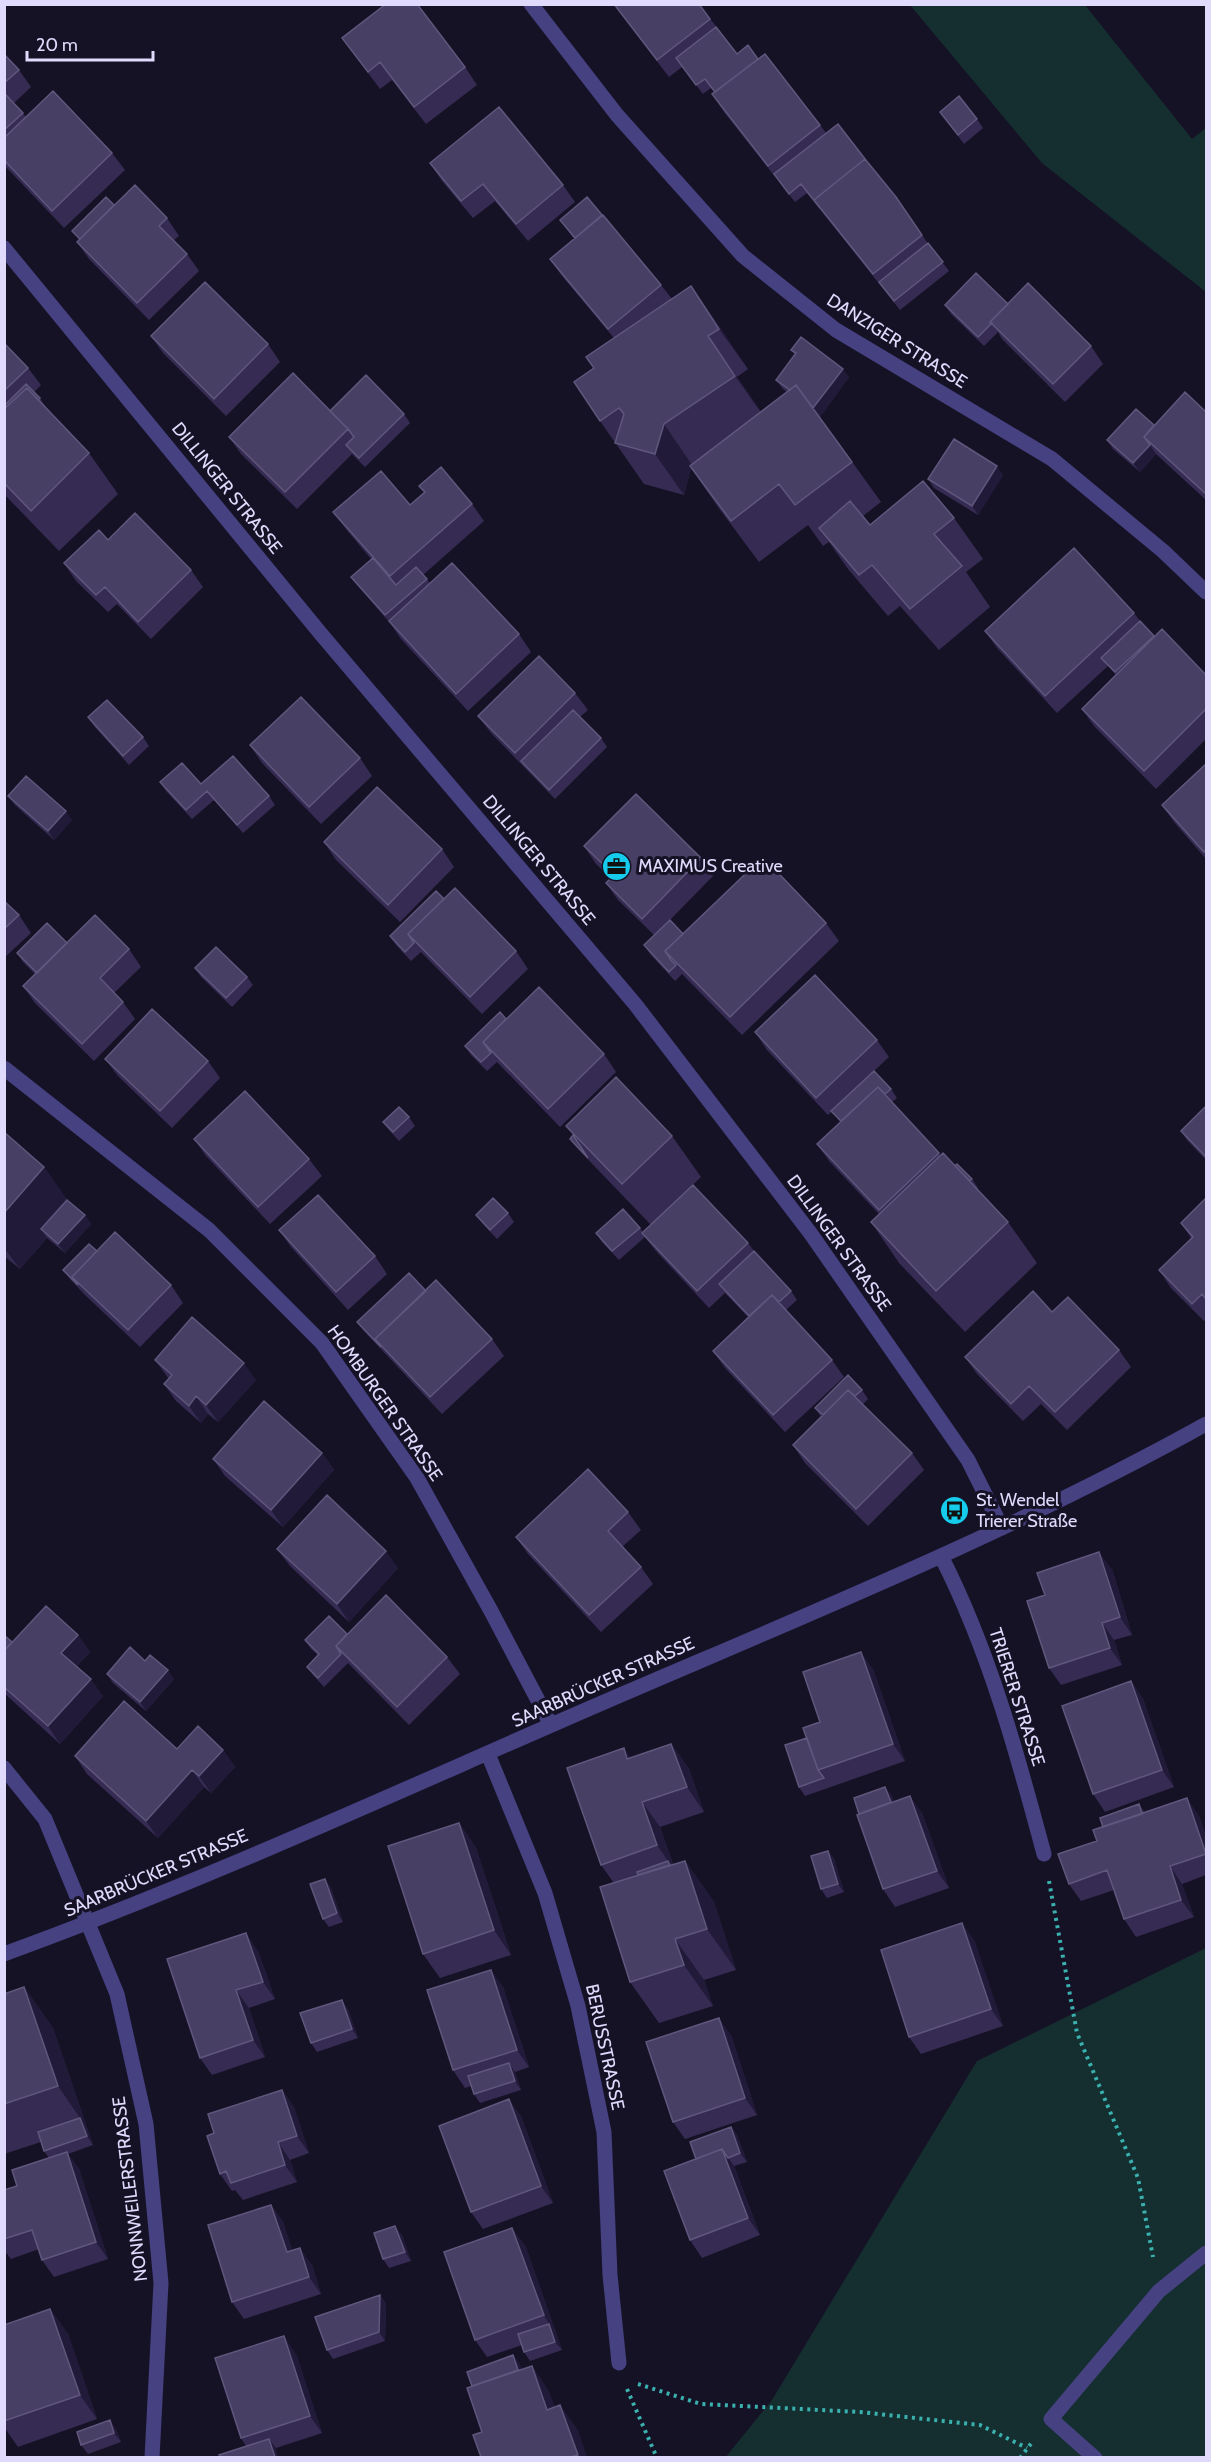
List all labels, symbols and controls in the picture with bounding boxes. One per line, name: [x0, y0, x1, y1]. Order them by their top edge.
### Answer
scale bar: [27, 24, 153, 62]
text: 20 m: [36, 34, 78, 56]
street label: DANZIGER STRASSE: [823, 289, 971, 393]
street label: DILLINGER STRASSE: [167, 418, 287, 558]
street label: DILLINGER STRASSE: [478, 790, 600, 930]
office icon: MAXIMUS Creative: [601, 850, 633, 882]
place label: MAXIMUS Creative: [638, 855, 783, 877]
street label: DILLINGER STRASSE: [782, 1171, 896, 1315]
street label: HOMBURGER STRASSE: [323, 1321, 447, 1485]
place label: St. Wendel Trierer Straße: [976, 1489, 1077, 1532]
bus stop icon: St. Wendel Trierer Straße: [939, 1494, 971, 1526]
street label: TRIERER STRASSE: [984, 1625, 1050, 1769]
street label: SAARBRÜCKER STRASSE: [508, 1632, 698, 1732]
street label: SAARBRÜCKER STRASSE: [61, 1824, 251, 1922]
street label: BERUSSTRASSE: [581, 1982, 629, 2112]
street label: NONNWEILERSTRASSE: [108, 2095, 152, 2283]

